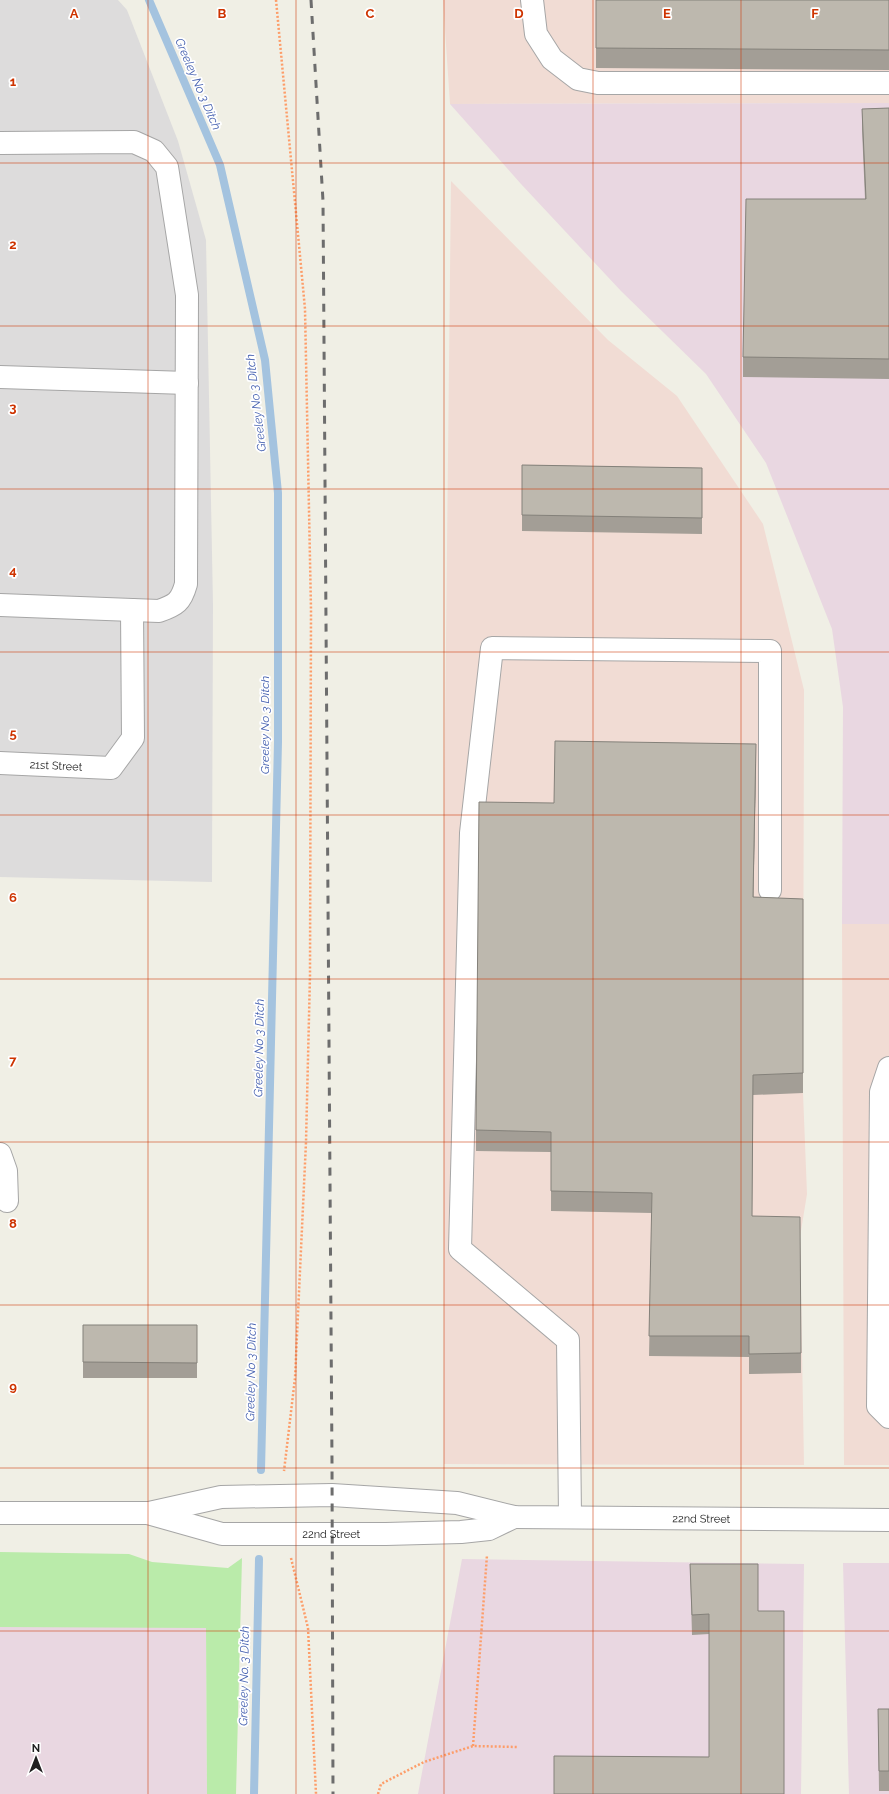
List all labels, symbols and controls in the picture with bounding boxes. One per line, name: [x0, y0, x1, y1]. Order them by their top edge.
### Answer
text: A: [70, 6, 79, 21]
text: B: [218, 6, 227, 21]
text: C: [366, 6, 375, 21]
text: D: [514, 6, 524, 21]
text: E: [663, 6, 671, 21]
text: F: [811, 6, 819, 21]
water label: Greeley No 3 Ditch: [172, 36, 224, 132]
text: 1: [10, 74, 17, 89]
text: 2: [9, 237, 17, 252]
water label: Greeley No 3 Ditch: [243, 353, 269, 453]
text: 3: [9, 400, 17, 415]
text: 4: [9, 563, 17, 578]
water label: Greeley No 3 Ditch: [258, 676, 272, 774]
text: 5: [9, 726, 17, 741]
street label: 21st Street: [29, 758, 83, 774]
text: 6: [9, 890, 17, 905]
water label: Greeley No 3 Ditch: [251, 998, 267, 1097]
text: 7: [9, 1053, 17, 1068]
text: 8: [9, 1216, 17, 1231]
water label: Greeley No 3 Ditch: [243, 1322, 259, 1421]
text: 9: [9, 1379, 17, 1394]
street label: 22nd Street: [672, 1512, 731, 1526]
street label: 22nd Street: [302, 1528, 361, 1541]
water label: Greeley No. 3 Ditch: [236, 1626, 252, 1726]
north arrow: [16, 1738, 56, 1778]
text: N: [32, 1742, 40, 1755]

